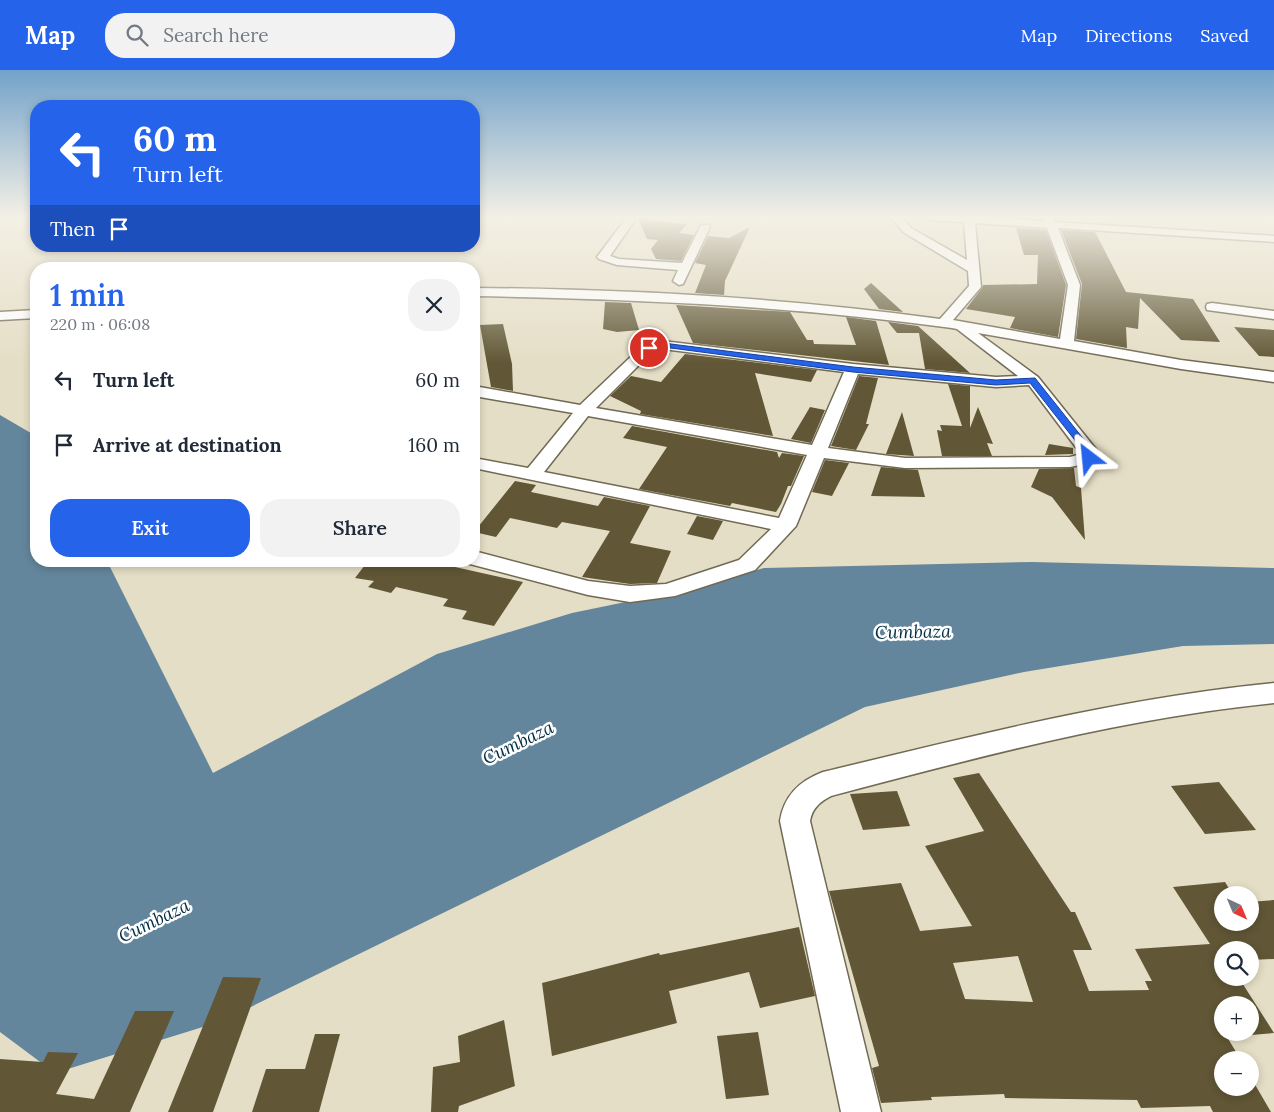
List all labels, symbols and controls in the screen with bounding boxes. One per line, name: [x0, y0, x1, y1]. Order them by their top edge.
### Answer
search box: [105, 13, 455, 58]
text: Map: [25, 20, 75, 51]
icon: search: [123, 21, 151, 49]
text: Search here: [163, 23, 269, 47]
text: Map: [1021, 24, 1057, 47]
text: Directions: [1085, 24, 1172, 47]
text: Saved: [1200, 24, 1249, 47]
text: 60 m: [133, 116, 217, 161]
icon: left: [50, 120, 115, 185]
text: Turn left: [133, 160, 223, 188]
icon: arrive: [105, 215, 133, 243]
text: Then: [50, 217, 95, 241]
text: 1 min: [50, 276, 125, 314]
button: close: [408, 279, 460, 331]
text: 220 m · 06:08: [50, 314, 150, 334]
pin: [628, 327, 670, 369]
icon: arrive: [635, 334, 663, 362]
icon: left: [50, 366, 78, 394]
text: Turn left: [93, 368, 174, 392]
text: 60 m: [415, 368, 460, 392]
icon: arrive: [50, 431, 78, 459]
position arrow: [1062, 431, 1114, 483]
text: Arrive at destination: [93, 433, 282, 457]
text: 160 m: [408, 433, 460, 457]
button: Exit: [50, 499, 250, 557]
button: Share: [260, 499, 460, 557]
water label: Cumbaza: [875, 619, 951, 644]
water label: Cumbaza: [478, 715, 557, 770]
north arrow: [1214, 886, 1259, 931]
map controls: [1214, 886, 1259, 1096]
water label: Cumbaza: [114, 893, 193, 948]
button: search: [1214, 941, 1259, 986]
button: +: [1214, 996, 1259, 1041]
button: −: [1214, 1051, 1259, 1096]

